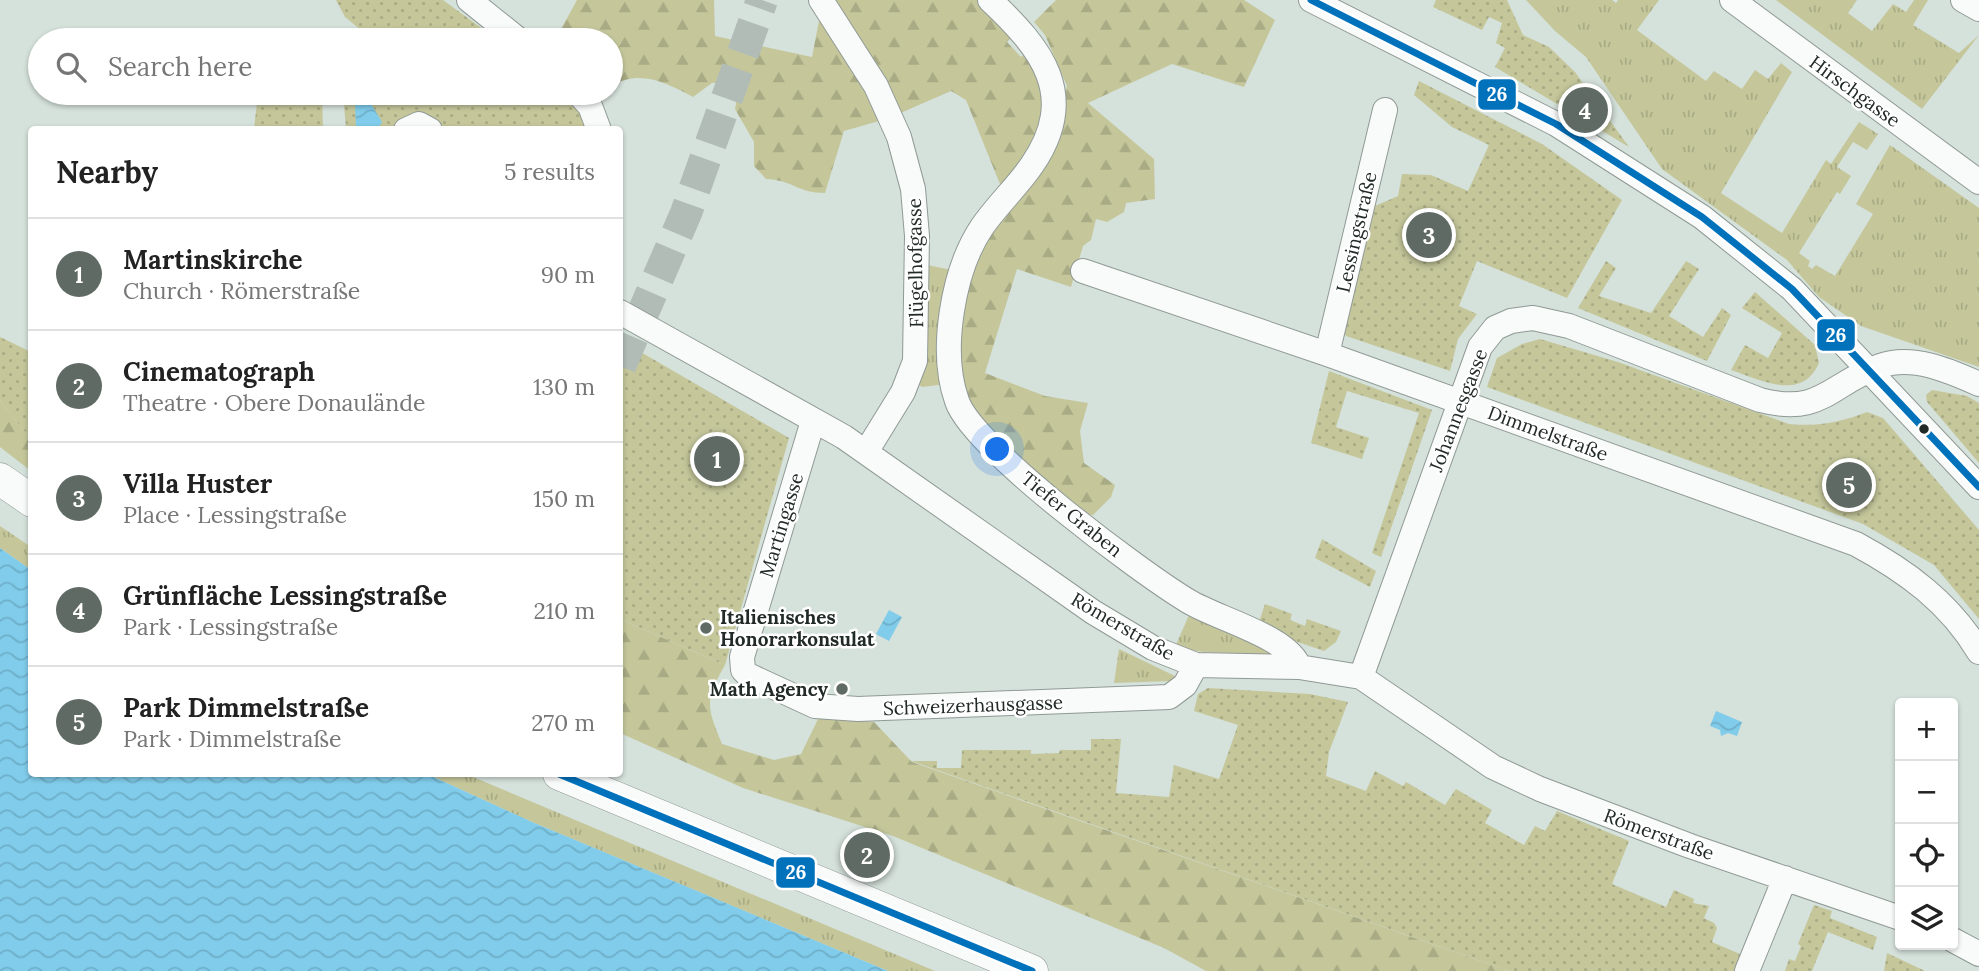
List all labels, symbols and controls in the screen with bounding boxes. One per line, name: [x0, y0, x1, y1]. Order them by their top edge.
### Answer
search box: [28, 28, 623, 105]
icon: search: [52, 48, 90, 86]
text: Search here: [108, 50, 252, 83]
street label: Hirschgasse: [1805, 50, 1905, 132]
line badge: 26: [1477, 78, 1517, 111]
text: 26: [1486, 82, 1508, 106]
pin: 4: [1562, 84, 1608, 136]
text: Nearby: [56, 153, 158, 191]
text: 5 results: [504, 157, 595, 186]
street label: Lessingstraße: [1330, 169, 1382, 295]
street label: Flügelhofgasse: [902, 198, 928, 328]
pin: 3: [1406, 209, 1452, 261]
text: Martinskirche: [123, 243, 302, 276]
text: 1: [74, 260, 84, 289]
text: 90 m: [541, 260, 595, 289]
text: Church · Römerstraße: [123, 276, 360, 305]
line badge: 26: [1816, 318, 1856, 352]
text: 26: [1825, 323, 1847, 347]
street label: Johannesgasse: [1423, 345, 1492, 476]
text: Cinematograph: [123, 355, 315, 388]
text: 2: [73, 372, 85, 401]
text: 130 m: [533, 372, 595, 401]
text: Theatre · Obere Donaulände: [123, 388, 425, 417]
street label: Dimmelstraße: [1485, 400, 1611, 466]
unlabelled marker: [1917, 422, 1931, 436]
your location: [980, 432, 1014, 466]
pin: 1: [694, 433, 740, 485]
pin: 5: [1826, 459, 1872, 511]
street label: Tiefer Graben: [1017, 466, 1127, 562]
text: Villa Huster: [123, 467, 272, 500]
street label: Martingasse: [754, 470, 808, 580]
text: 3: [73, 484, 85, 513]
text: 150 m: [533, 484, 595, 513]
text: Place · Lessingstraße: [123, 500, 347, 529]
text: Grünfläche Lessingstraße: [123, 579, 447, 612]
street label: Römerstraße: [1067, 587, 1179, 665]
text: 4: [73, 596, 85, 625]
text: 210 m: [533, 596, 595, 625]
place label: Italienisches Honorarkonsulat: [720, 605, 876, 651]
text: Park · Lessingstraße: [123, 612, 338, 641]
marker: Italienisches Honorarkonsulat: [698, 620, 714, 636]
place label: Math Agency: [709, 677, 829, 701]
marker: Math Agency: [834, 681, 850, 697]
street label: Schweizerhausgasse: [883, 690, 1063, 720]
text: Park Dimmelstraße: [123, 691, 369, 724]
map controls: [1895, 698, 1958, 950]
button: +: [1895, 698, 1958, 761]
text: 5: [73, 708, 85, 737]
text: 270 m: [531, 708, 595, 737]
text: Park · Dimmelstraße: [123, 724, 342, 753]
button: −: [1895, 761, 1958, 824]
street label: Römerstraße: [1601, 803, 1717, 865]
button: locate: [1895, 824, 1958, 887]
pin: 2: [844, 829, 890, 881]
line badge: 26: [775, 856, 816, 889]
text: 26: [785, 860, 807, 884]
button: layers: [1895, 887, 1958, 950]

